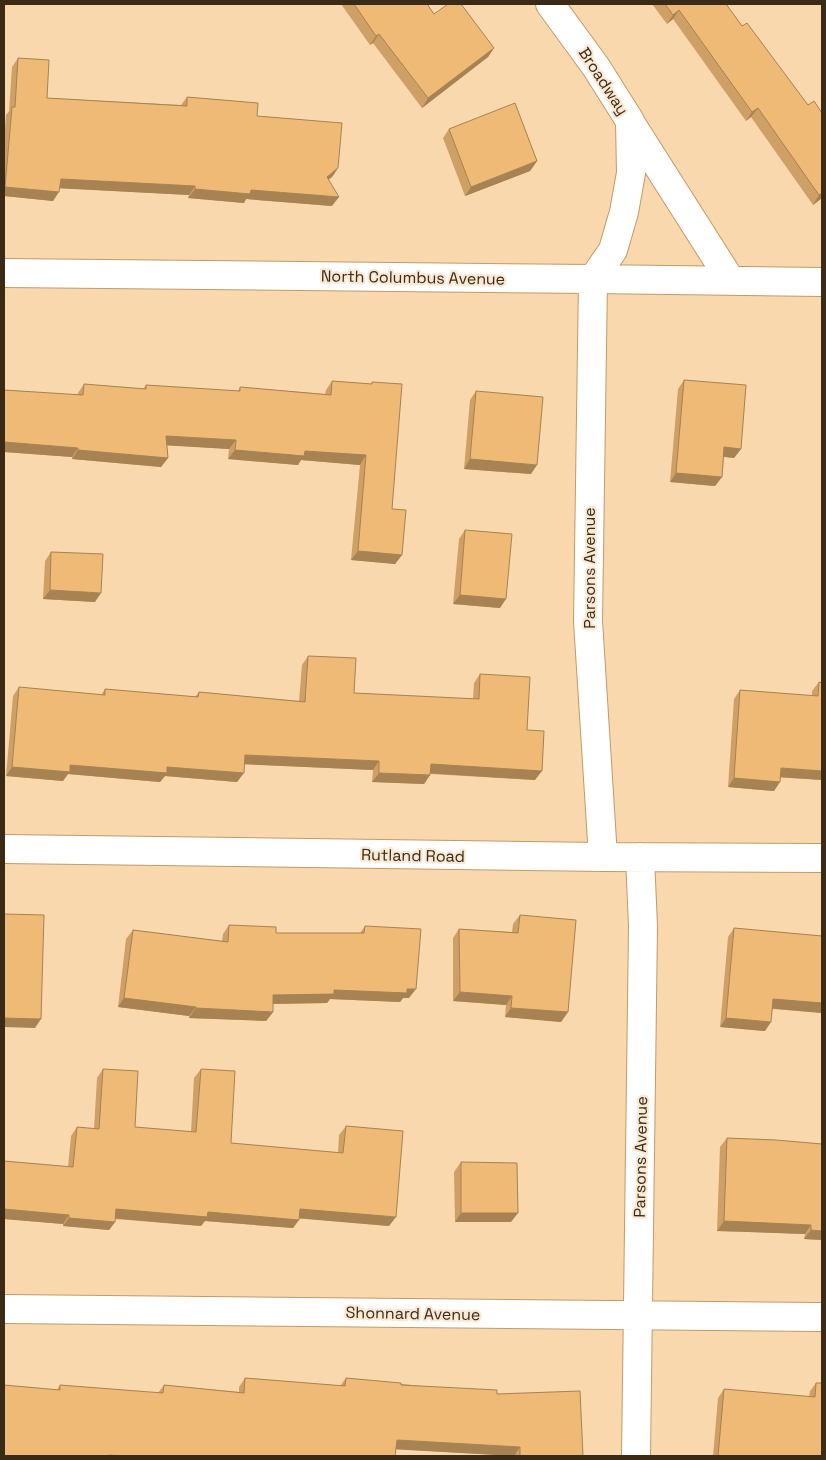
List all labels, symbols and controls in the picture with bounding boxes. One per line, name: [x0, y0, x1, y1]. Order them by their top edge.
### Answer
street label: Broadway: [574, 43, 633, 119]
street label: North Columbus Avenue: [321, 265, 505, 290]
street label: Parsons Avenue: [579, 507, 600, 629]
street label: Rutland Road: [361, 844, 465, 867]
street label: Parsons Avenue: [629, 1096, 652, 1218]
street label: Shonnard Avenue: [345, 1302, 481, 1325]

